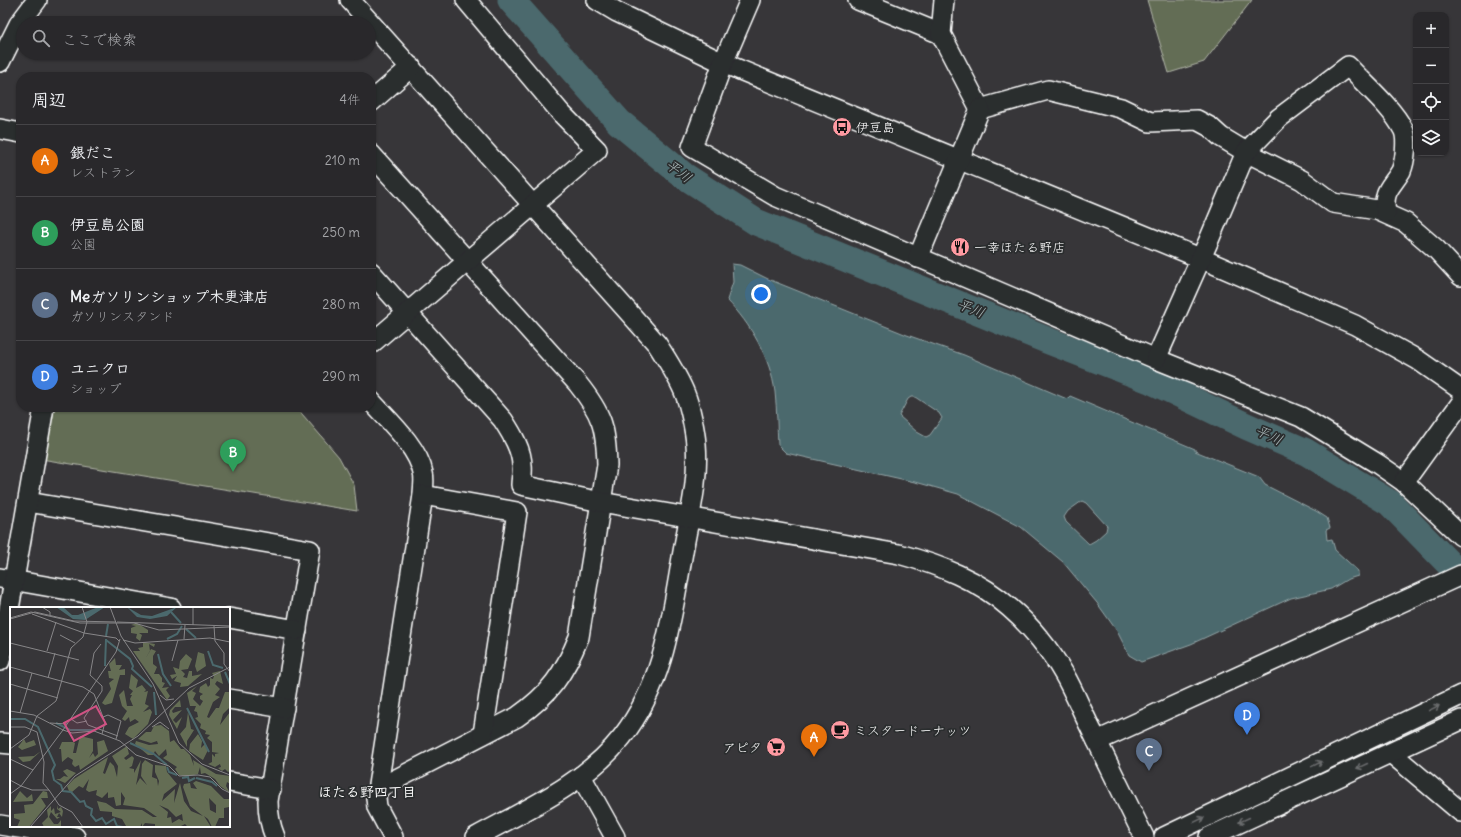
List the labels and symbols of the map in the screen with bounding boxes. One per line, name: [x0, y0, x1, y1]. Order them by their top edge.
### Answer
bus stop icon: 伊豆島: [831, 116, 853, 138]
place label: 伊豆島: [856, 119, 895, 136]
water label: 平川: [662, 155, 696, 187]
restaurant icon: 一幸ほたる野店: [949, 236, 971, 258]
place label: 一幸ほたる野店: [974, 239, 1065, 256]
your location: [751, 284, 771, 304]
water label: 平川: [955, 294, 987, 322]
water label: 平川: [1253, 421, 1285, 449]
pin: B: [220, 439, 246, 472]
inset map: [10, 607, 230, 827]
pin: D: [1234, 702, 1260, 735]
one-way arrow: [1428, 704, 1440, 711]
cafe icon: ミスタードーナッツ: [829, 719, 851, 741]
place label: ミスタードーナッツ: [854, 722, 971, 739]
pin: A: [801, 724, 827, 757]
supermarket icon: アピタ: [765, 736, 787, 758]
pin: C: [1136, 738, 1162, 771]
place label: アピタ: [723, 739, 762, 756]
one-way arrow: [1310, 760, 1322, 767]
one-way arrow: [1357, 763, 1369, 770]
district label: ほたる野四丁目: [318, 783, 416, 801]
one-way arrow: [1193, 816, 1205, 823]
one-way arrow: [1239, 817, 1251, 825]

